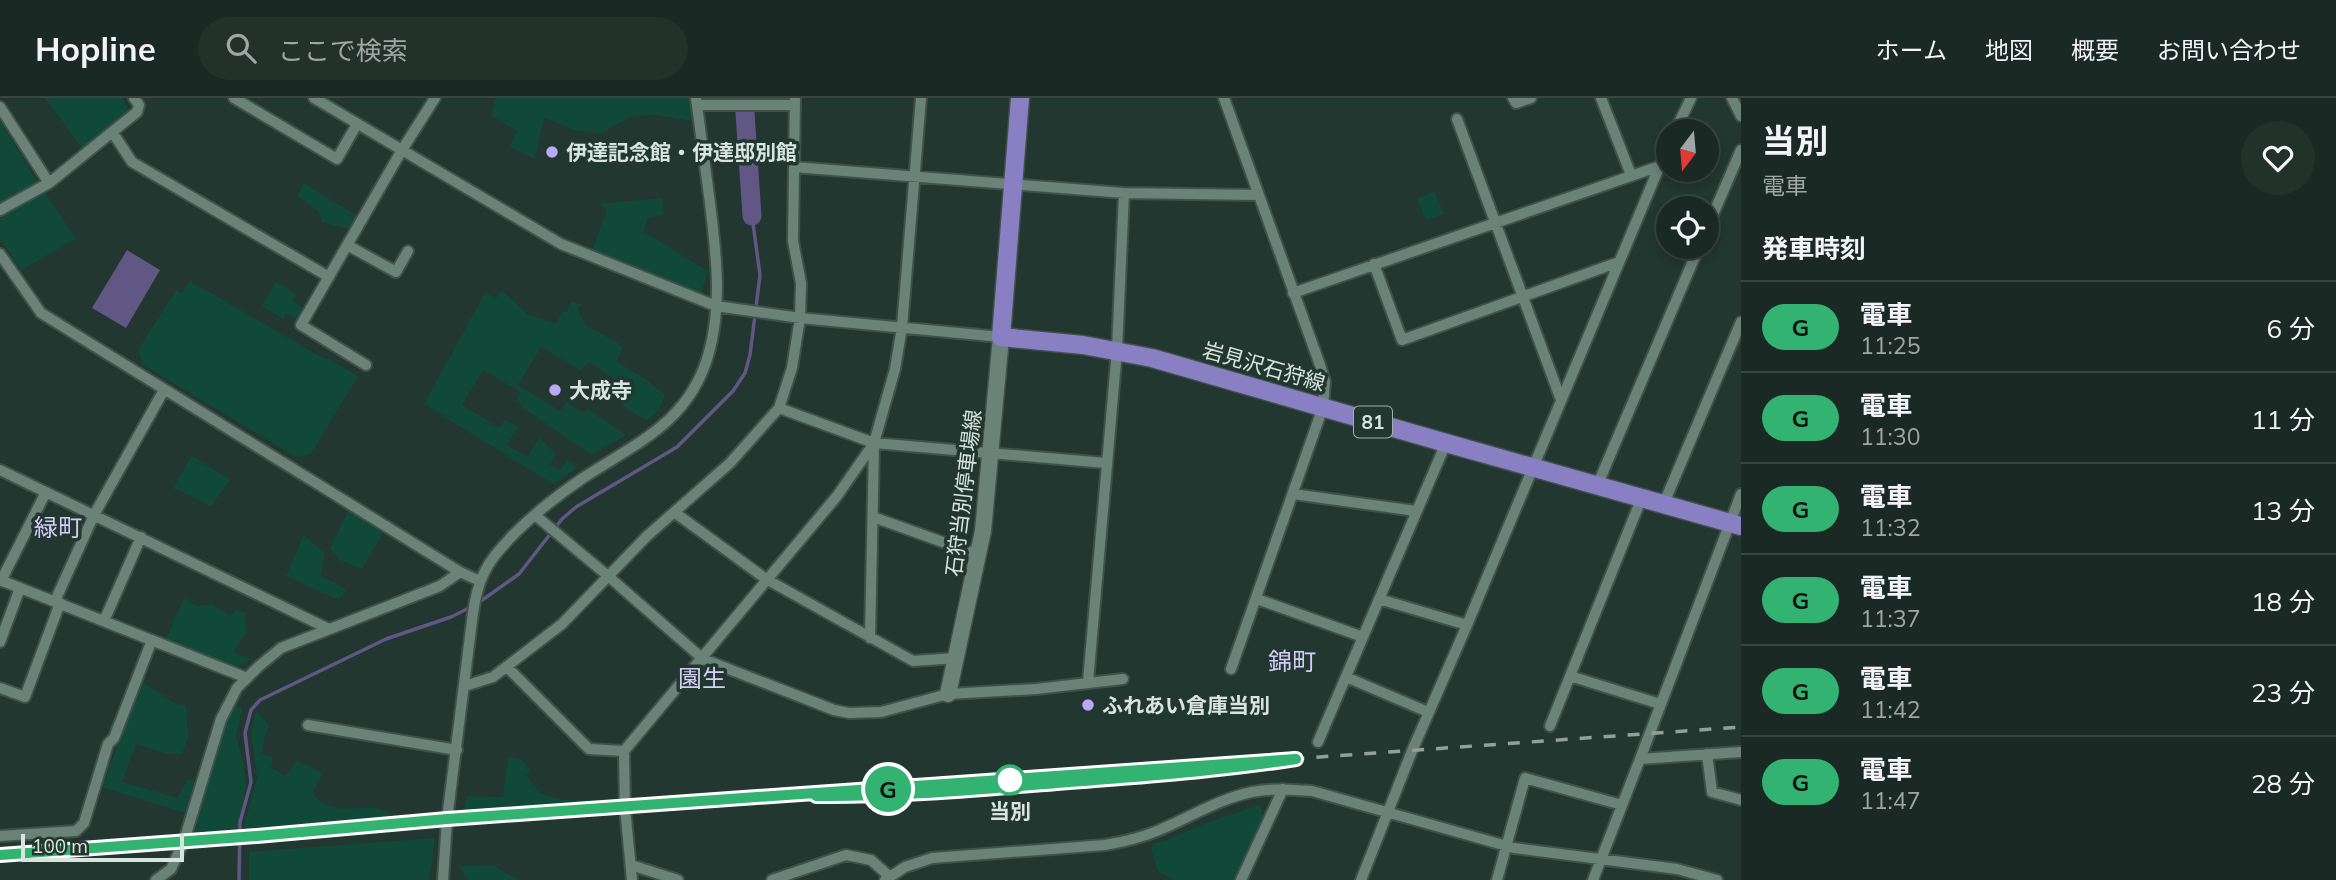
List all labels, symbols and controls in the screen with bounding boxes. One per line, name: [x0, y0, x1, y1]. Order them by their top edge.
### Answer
search box: [198, 17, 688, 80]
text: Hopline: [35, 28, 156, 69]
icon: search: [222, 29, 260, 67]
text: ここで検索: [278, 34, 408, 67]
text: ホーム: [1876, 35, 1947, 65]
text: 地図: [1985, 35, 2033, 65]
text: 概要: [2071, 35, 2119, 65]
text: お問い合わせ: [2157, 35, 2301, 65]
north arrow: [1656, 119, 1718, 182]
map controls: [1656, 119, 1719, 259]
text: 当別: [1762, 120, 1828, 161]
button: heart: [2241, 121, 2315, 195]
place label: 伊達記念館・伊達邸別館: [566, 139, 797, 165]
marker: 伊達記念館・伊達邸別館: [544, 144, 560, 160]
text: 電車: [1762, 171, 1808, 200]
button: locate: [1656, 196, 1719, 259]
text: 発車時刻: [1762, 232, 1866, 265]
text: 電車: [1860, 298, 1912, 331]
text: G: [1792, 312, 1809, 342]
text: 6 分: [2267, 312, 2315, 345]
text: 11:25: [1860, 331, 1920, 360]
street label: 岩見沢石狩線: [1200, 336, 1328, 396]
place label: 大成寺: [569, 377, 632, 403]
marker: 大成寺: [547, 382, 563, 398]
text: 電車: [1860, 389, 1912, 422]
text: G: [1792, 403, 1809, 433]
text: 11 分: [2251, 403, 2315, 436]
road number: 81: [1354, 406, 1392, 438]
street label: 石狩当別停車場線: [940, 408, 986, 578]
text: 11:30: [1860, 422, 1920, 451]
text: 電車: [1860, 480, 1912, 513]
text: G: [1792, 494, 1809, 524]
text: 13 分: [2251, 494, 2315, 527]
district label: 緑町: [34, 512, 82, 542]
text: 11:32: [1860, 513, 1920, 542]
text: 電車: [1860, 571, 1912, 604]
text: G: [1792, 585, 1809, 615]
text: 18 分: [2251, 585, 2315, 618]
text: 11:37: [1860, 604, 1920, 633]
district label: 錦町: [1268, 646, 1316, 676]
text: 電車: [1860, 662, 1912, 695]
district label: 園生: [678, 663, 726, 693]
text: G: [1792, 676, 1809, 706]
text: 23 分: [2251, 676, 2315, 709]
place label: ふれあい倉庫当別: [1102, 692, 1270, 718]
text: 11:42: [1860, 695, 1920, 724]
marker: ふれあい倉庫当別: [1080, 697, 1096, 713]
text: 電車: [1860, 753, 1912, 786]
marker: 当別: [995, 765, 1025, 795]
line badge: G: [865, 766, 911, 812]
text: G: [1792, 767, 1809, 797]
text: 28 分: [2251, 767, 2315, 800]
text: G: [879, 774, 897, 804]
text: 11:47: [1860, 786, 1920, 815]
place label: 当別: [989, 798, 1031, 824]
scale bar: [21, 831, 184, 863]
text: 100 m: [32, 834, 88, 858]

